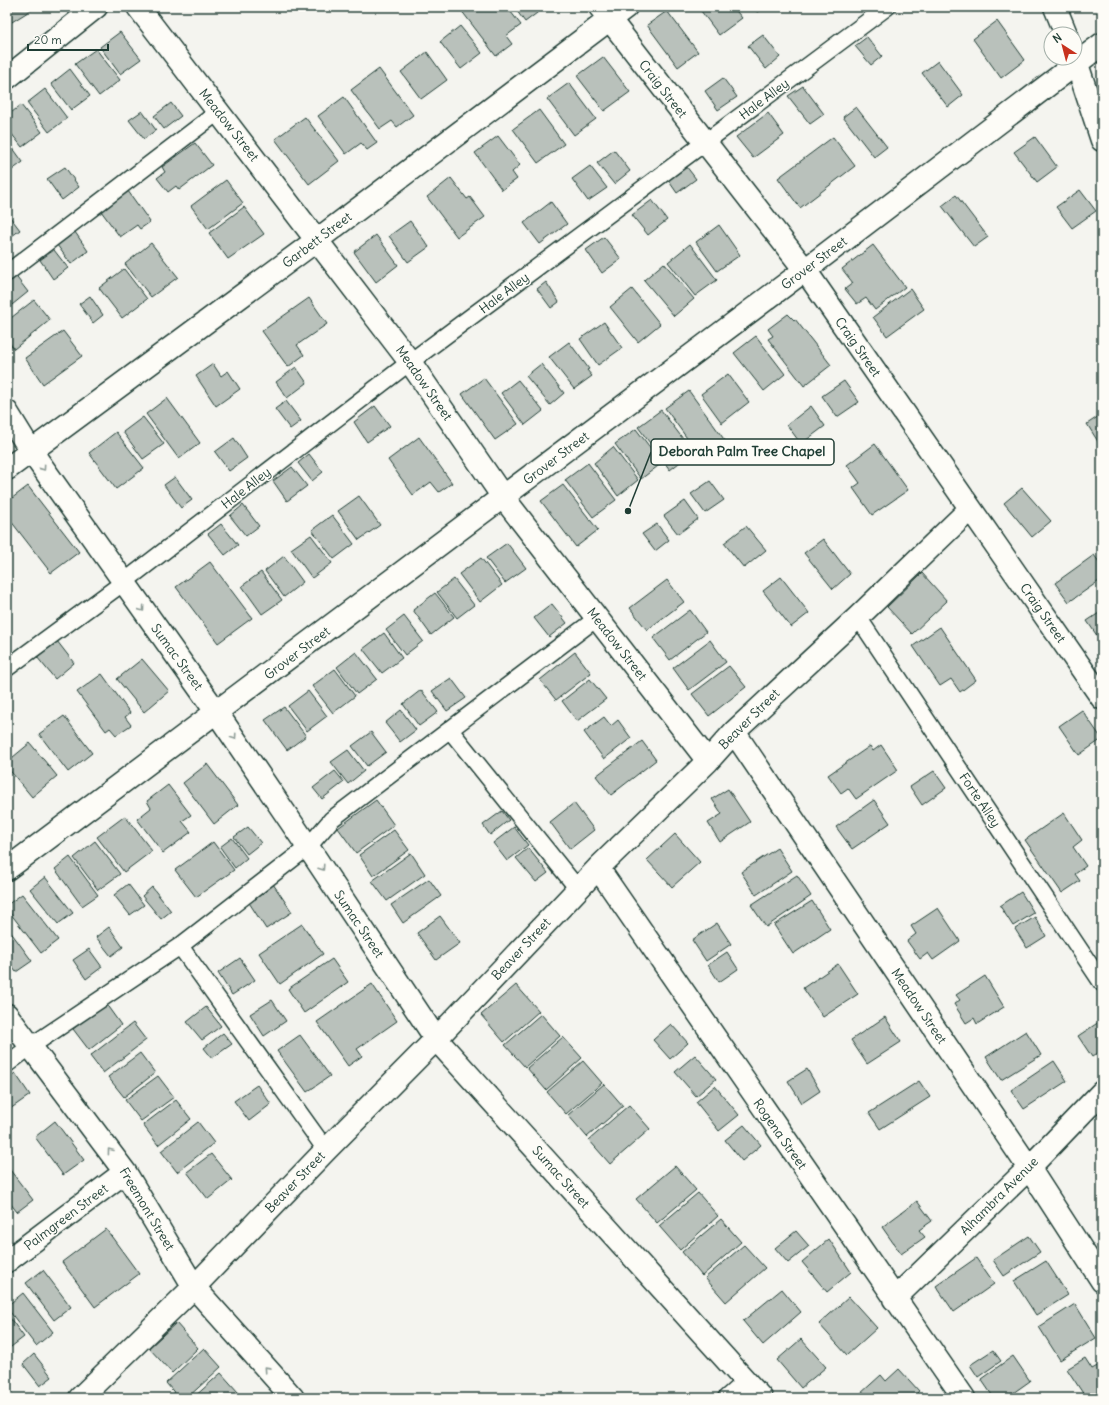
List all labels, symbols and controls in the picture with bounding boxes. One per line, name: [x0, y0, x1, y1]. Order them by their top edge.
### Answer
scale bar: [28, 26, 108, 52]
north arrow: [1043, 26, 1083, 66]
text: N: [1050, 30, 1064, 46]
text: 20 m: [34, 32, 62, 47]
street label: Craig Street: [635, 57, 691, 122]
street label: Hale Alley: [736, 75, 792, 123]
street label: Meadow Street: [195, 85, 263, 165]
street label: Garbett Street: [279, 208, 356, 272]
street label: Grover Street: [778, 232, 851, 293]
street label: Hale Alley: [476, 269, 532, 317]
street label: Craig Street: [831, 314, 885, 381]
street label: Meadow Street: [392, 342, 456, 424]
street label: Grover Street: [520, 427, 593, 488]
callout: Deborah Palm Tree Chapel: [651, 439, 834, 465]
text: Deborah Palm Tree Chapel: [659, 442, 825, 460]
street label: Hale Alley: [218, 463, 274, 513]
one-way arrow: [38, 464, 46, 471]
street label: Craig Street: [1016, 580, 1070, 647]
one-way arrow: [137, 604, 144, 611]
street label: Meadow Street: [583, 604, 651, 684]
street label: Sumac Street: [147, 620, 207, 694]
street label: Grover Street: [261, 622, 334, 683]
street label: Beaver Street: [715, 684, 784, 753]
one-way arrow: [229, 733, 236, 740]
street label: Forte Alley: [956, 769, 1004, 831]
one-way arrow: [317, 864, 325, 871]
street label: Sumac Street: [330, 887, 388, 962]
street label: Beaver Street: [488, 914, 555, 984]
street label: Meadow Street: [887, 965, 951, 1048]
street label: Rogena Street: [749, 1095, 811, 1173]
street label: Sumac Street: [529, 1142, 594, 1212]
street label: Beaver Street: [261, 1147, 329, 1216]
one-way arrow: [107, 1148, 114, 1155]
street label: Alhambra Avenue: [956, 1153, 1042, 1239]
street label: Freemont Street: [115, 1164, 179, 1254]
street label: Palmgreen Street: [21, 1180, 112, 1254]
one-way arrow: [264, 1366, 272, 1374]

